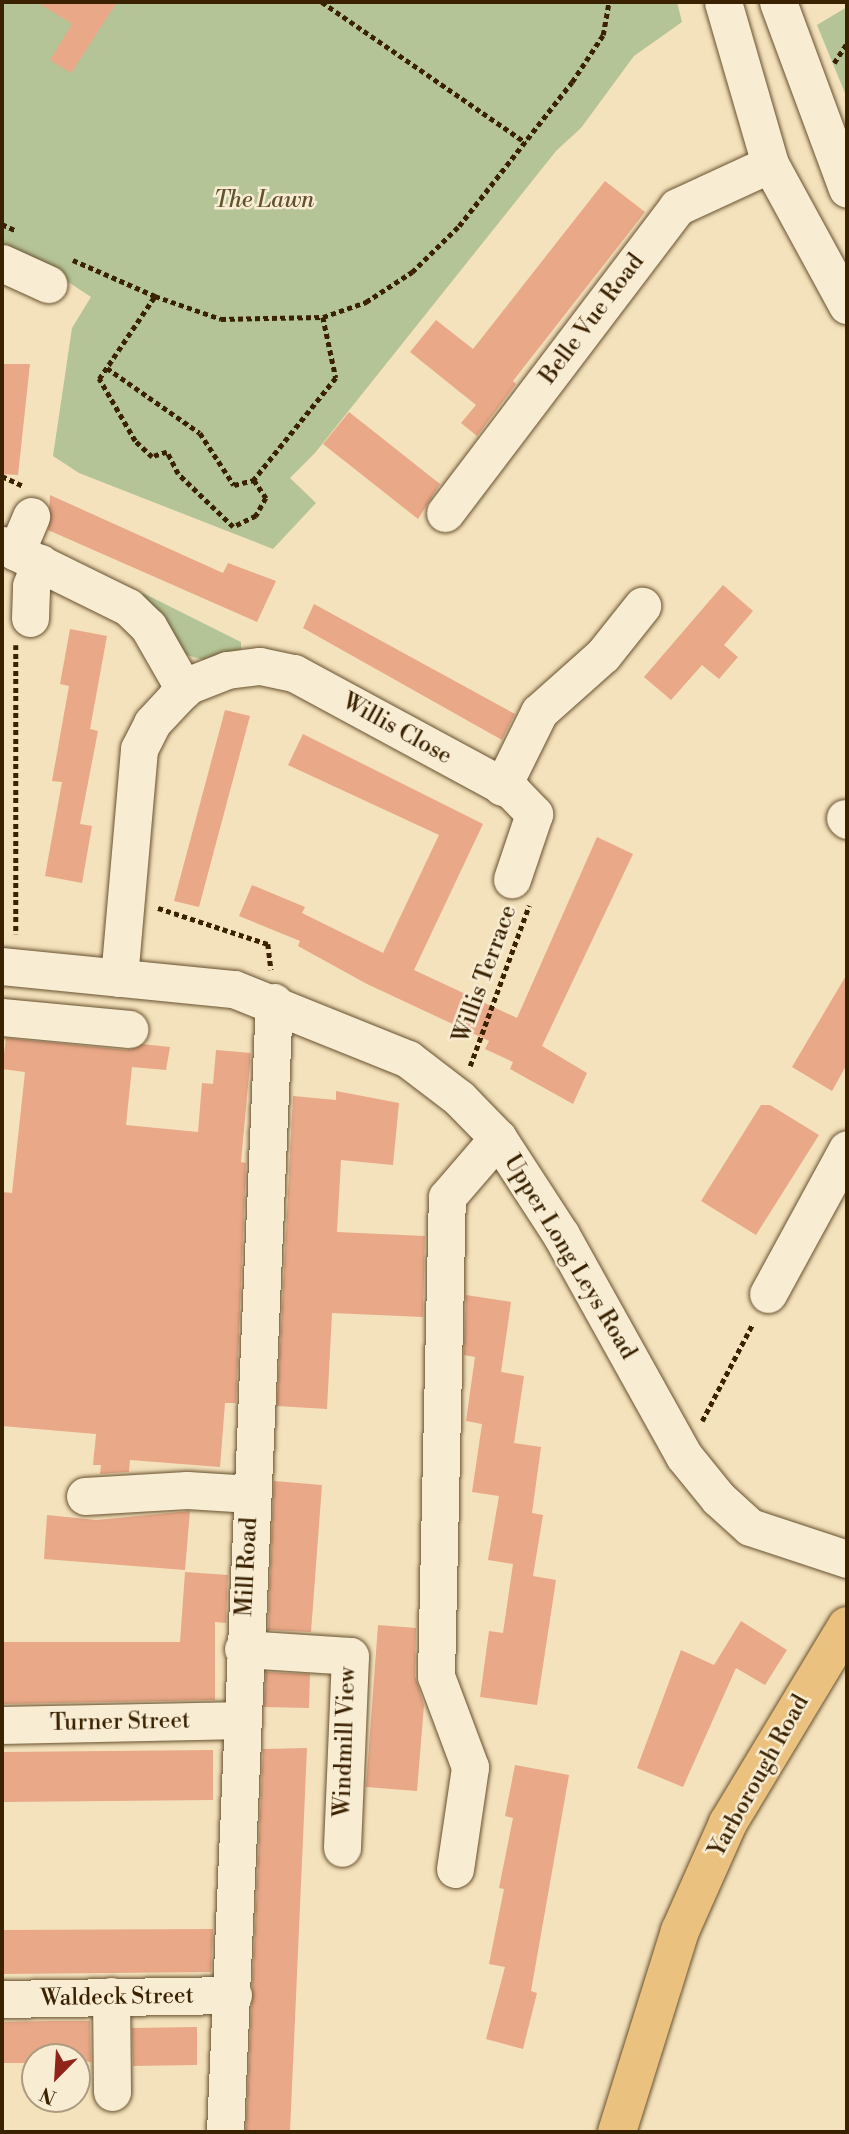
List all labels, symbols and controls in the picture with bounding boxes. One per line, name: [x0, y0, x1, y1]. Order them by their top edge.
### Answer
park label: The Lawn: [214, 186, 314, 214]
street label: Belle Vue Road: [534, 248, 650, 390]
street label: Willis Close: [337, 688, 457, 770]
street label: Willis Terrace: [447, 901, 523, 1047]
street label: Upper Long Leys Road: [498, 1150, 642, 1364]
street label: Mill Road: [231, 1517, 263, 1617]
street label: Windmill View: [329, 1666, 361, 1818]
street label: Yarborough Road: [703, 1690, 815, 1862]
street label: Turner Street: [50, 1707, 190, 1737]
street label: Waldeck Street: [40, 1982, 194, 2012]
north arrow: [21, 2043, 91, 2113]
text: N: [37, 2081, 60, 2109]

